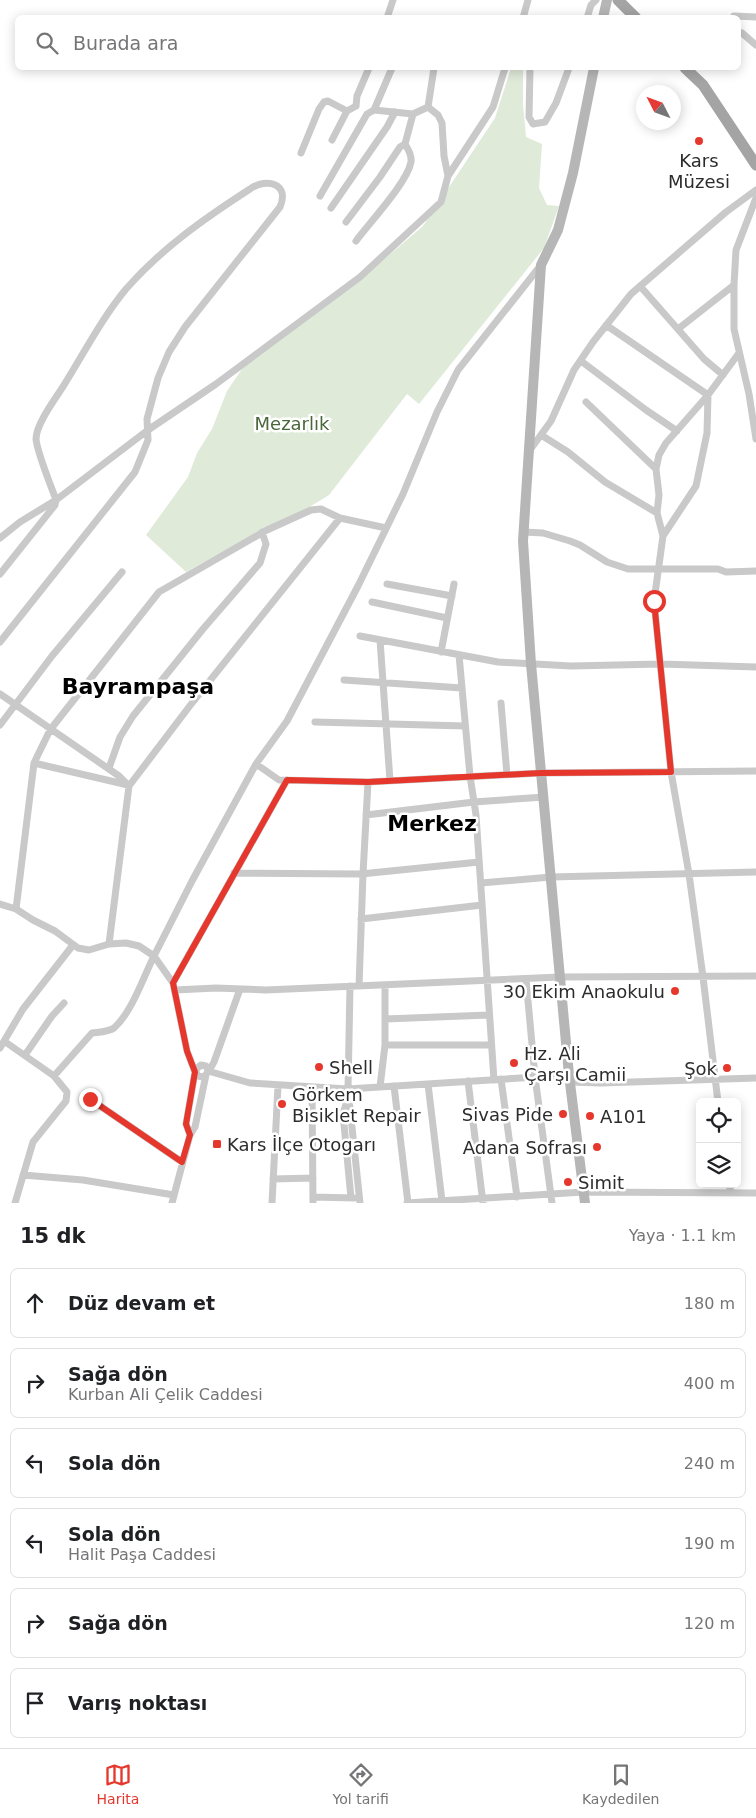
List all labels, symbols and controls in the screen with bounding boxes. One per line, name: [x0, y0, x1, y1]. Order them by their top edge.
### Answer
search box: [15, 15, 741, 70]
icon: search: [33, 29, 61, 57]
text: Burada ara: [73, 32, 178, 54]
north arrow: [636, 85, 681, 130]
marker: Kars Müzesi̇: [693, 135, 705, 147]
place label: Kars Müzesi̇: [668, 150, 730, 192]
park label: Mezarlık: [255, 413, 330, 434]
route start: [643, 590, 666, 613]
district label: Bayrampaşa: [62, 674, 214, 699]
district label: Merkez: [387, 811, 477, 836]
place label: 30 Ekim Anaokulu: [503, 981, 665, 1002]
marker: 30 Ekim Anaokulu: [669, 985, 681, 997]
place label: Hz. Ali Çarşı Camii: [524, 1043, 626, 1085]
place label: Shell: [329, 1057, 373, 1078]
marker: Hz. Ali Çarşı Camii: [508, 1057, 520, 1069]
place label: Şok: [684, 1058, 718, 1079]
marker: Shell: [313, 1061, 325, 1073]
marker: Şok: [721, 1062, 733, 1074]
place label: Görkem Bisiklet Repair: [292, 1084, 421, 1126]
route end: [79, 1088, 102, 1111]
marker: Görkem Bisiklet Repair: [276, 1098, 288, 1110]
map controls: [696, 1098, 741, 1188]
button: locate: [696, 1098, 741, 1143]
place label: Sivas Pide: [462, 1104, 553, 1125]
place label: A101: [600, 1106, 647, 1127]
marker: Sivas Pide: [557, 1108, 569, 1120]
marker: A101: [584, 1110, 596, 1122]
place label: Kars İlçe Otogarı: [227, 1134, 376, 1155]
place label: Adana Sofrası: [463, 1137, 587, 1158]
marker: Kars İlçe Otogarı: [211, 1138, 223, 1150]
marker: Adana Sofrası: [591, 1141, 603, 1153]
button: layers: [696, 1143, 741, 1188]
place label: Simit: [578, 1172, 624, 1193]
marker: Simit: [562, 1176, 574, 1188]
text: 15 dk: [20, 1224, 86, 1248]
text: Yaya · 1.1 km: [629, 1226, 736, 1245]
icon: ahead: [21, 1289, 49, 1317]
text: Düz devam et: [68, 1292, 215, 1314]
text: 180 m: [684, 1294, 735, 1313]
text: Sağa dön: [68, 1363, 168, 1385]
icon: right: [21, 1369, 49, 1397]
text: 400 m: [684, 1374, 735, 1393]
text: Kurban Ali Çelik Caddesi: [68, 1385, 263, 1404]
icon: left: [21, 1449, 49, 1477]
text: Sola dön: [68, 1452, 161, 1474]
text: 240 m: [684, 1454, 735, 1473]
text: Sola dön: [68, 1523, 161, 1545]
icon: left: [21, 1529, 49, 1557]
text: 190 m: [684, 1534, 735, 1553]
text: Halit Paşa Caddesi: [68, 1545, 216, 1564]
icon: right: [21, 1609, 49, 1637]
text: Sağa dön: [68, 1612, 168, 1634]
text: 120 m: [684, 1614, 735, 1633]
icon: arrive: [21, 1689, 49, 1717]
text: Varış noktası: [68, 1692, 207, 1714]
tab: Harita: [97, 1761, 139, 1807]
tab: Yol tarifi: [333, 1761, 389, 1807]
tab: Kaydedilen: [582, 1761, 659, 1807]

